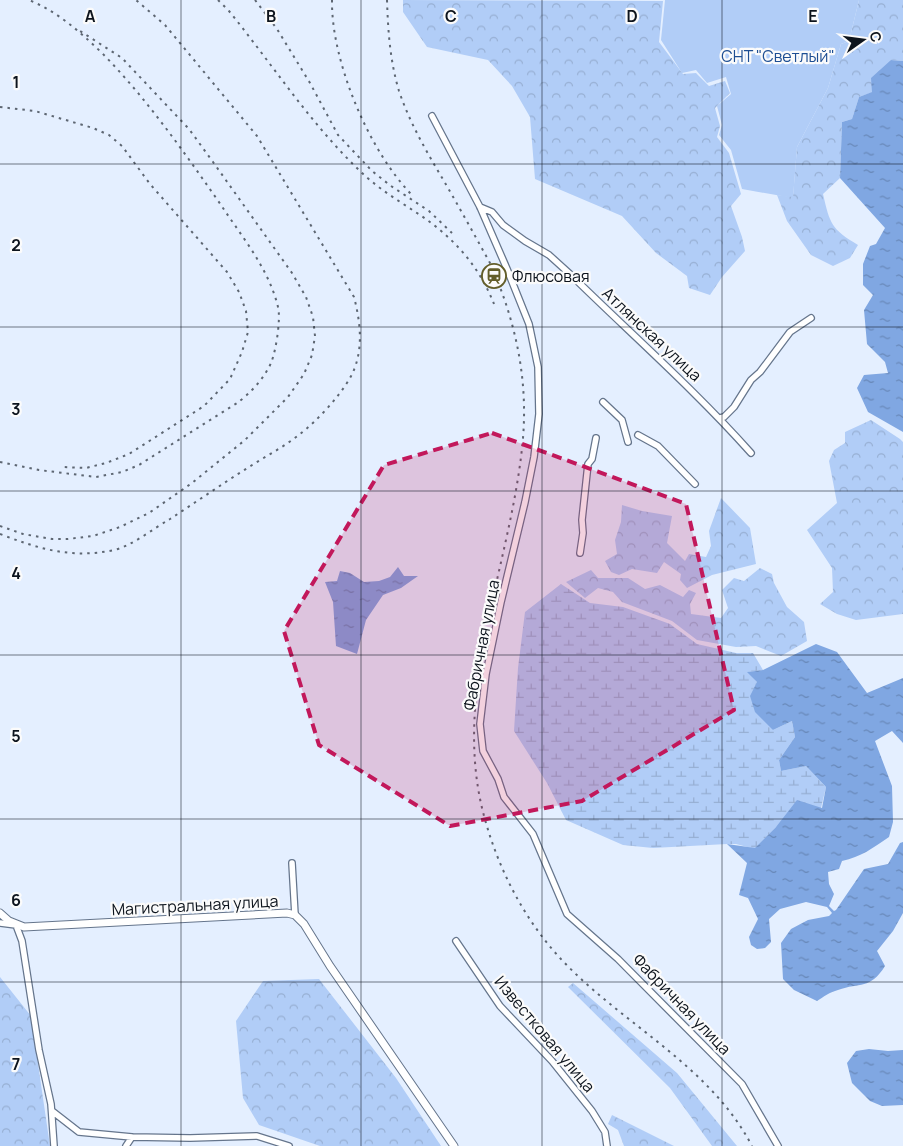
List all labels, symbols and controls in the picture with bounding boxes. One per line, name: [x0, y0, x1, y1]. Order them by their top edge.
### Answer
text: A: [85, 5, 96, 27]
text: B: [266, 5, 276, 27]
text: C: [445, 5, 457, 27]
text: D: [626, 5, 638, 27]
text: E: [808, 5, 818, 27]
north arrow: [838, 15, 888, 65]
text: С: [866, 29, 887, 44]
park label: СНТ "Светлый": [721, 45, 835, 67]
text: 1: [12, 71, 20, 93]
text: 2: [11, 234, 21, 256]
station icon: Флюсовая: [481, 263, 507, 289]
place label: Флюсовая: [512, 265, 590, 287]
street label: Атлянская улица: [598, 282, 706, 386]
text: 3: [11, 398, 21, 420]
text: 4: [11, 562, 21, 584]
street label: Фабричная улица: [458, 578, 504, 712]
text: 5: [11, 725, 21, 747]
text: 6: [11, 889, 21, 911]
street label: Магистральная улица: [111, 890, 279, 920]
street label: Фабричная улица: [628, 949, 736, 1059]
street label: Известковая улица: [490, 971, 600, 1097]
text: 7: [12, 1053, 20, 1075]

